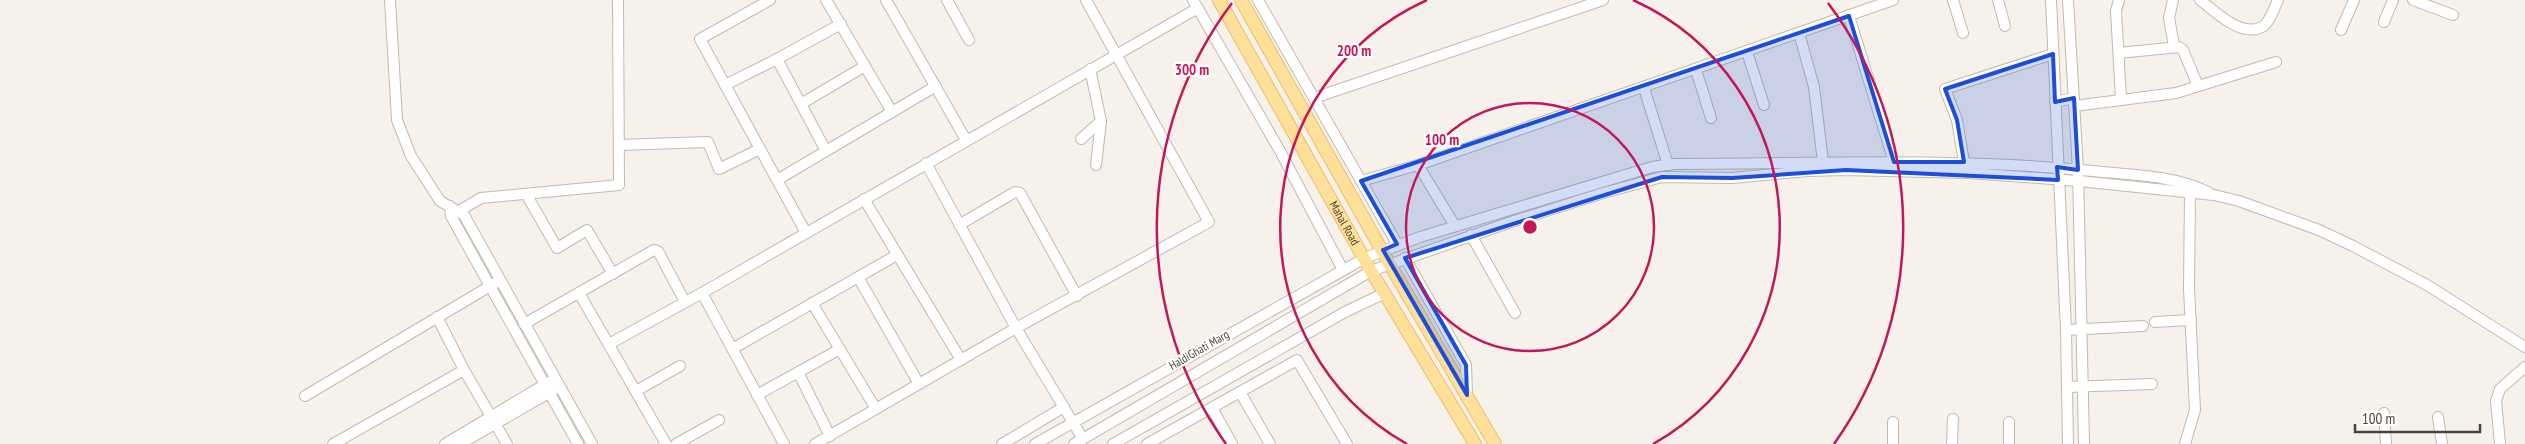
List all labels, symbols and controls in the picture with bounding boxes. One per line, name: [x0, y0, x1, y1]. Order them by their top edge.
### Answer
text: 200 m: [1337, 41, 1371, 60]
text: 300 m: [1175, 60, 1209, 79]
text: 100 m: [1425, 130, 1459, 149]
street label: Mahal Road: [1326, 198, 1363, 248]
centre of rings: [1521, 218, 1539, 236]
street label: HaldiGhati Marg: [1166, 326, 1232, 373]
scale bar: [2355, 402, 2480, 434]
text: 100 m: [2362, 409, 2395, 428]

